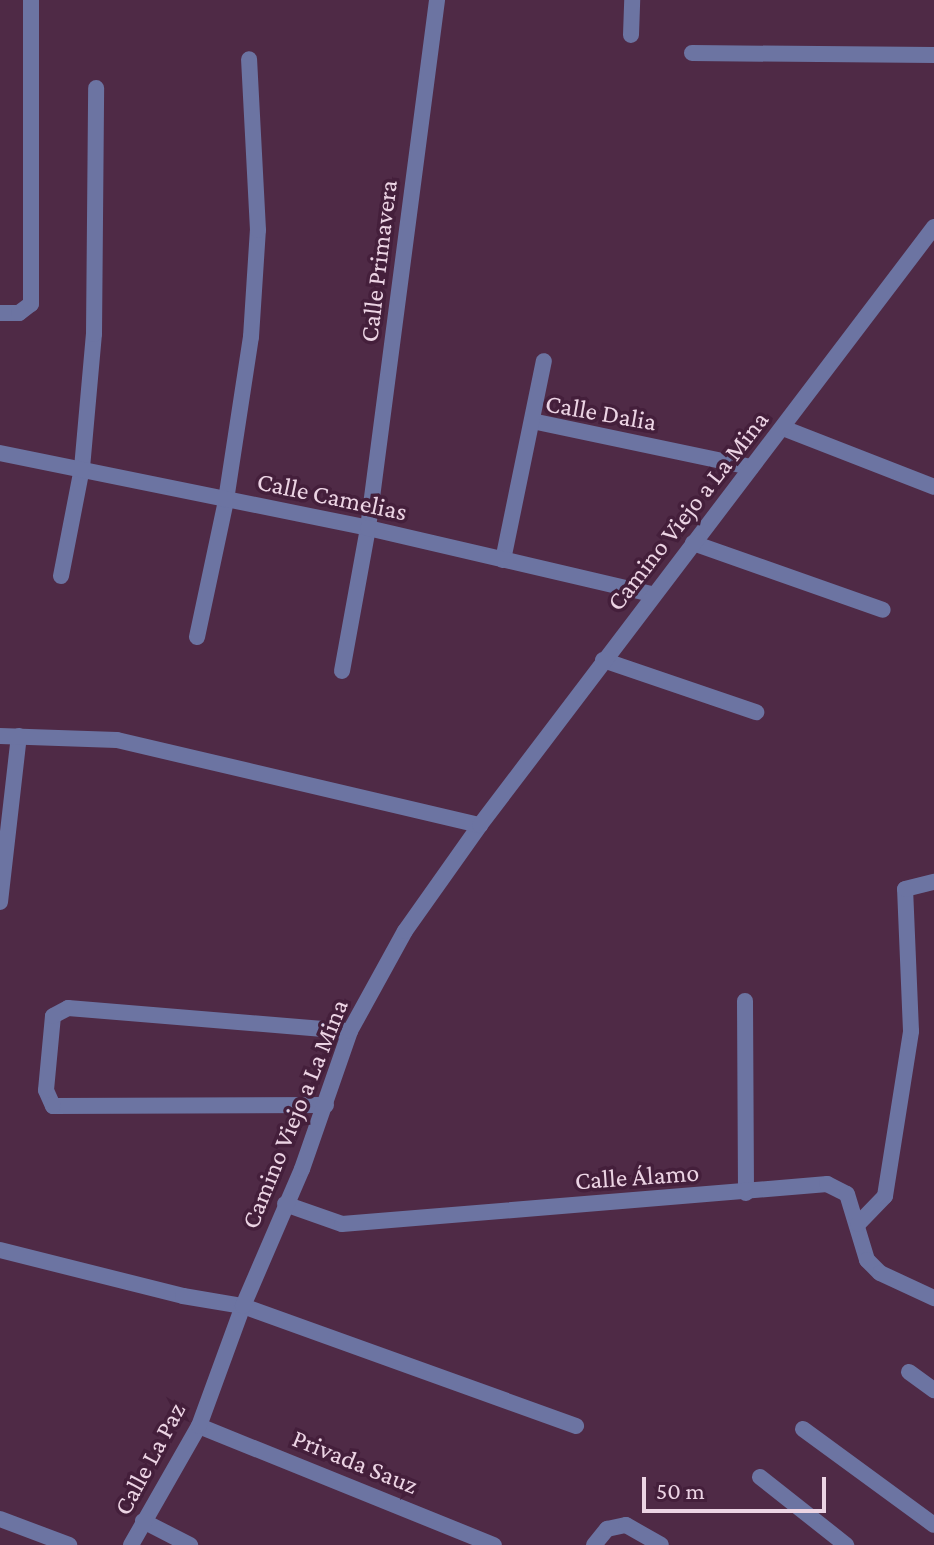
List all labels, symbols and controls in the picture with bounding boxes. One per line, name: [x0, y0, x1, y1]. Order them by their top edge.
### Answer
street label: Calle Primavera: [354, 178, 404, 344]
street label: Calle Dalia: [543, 388, 659, 438]
street label: Camino Viejo a La Mina: [600, 405, 776, 617]
street label: Calle Camelias: [254, 466, 410, 528]
street label: Camino Viejo a La Mina: [235, 995, 355, 1233]
street label: Calle Álamo: [574, 1157, 700, 1197]
street label: Calle La Paz: [107, 1397, 193, 1521]
street label: Privada Sauz: [288, 1423, 422, 1501]
scale bar: [646, 1461, 830, 1511]
text: 50 m: [656, 1477, 705, 1504]

